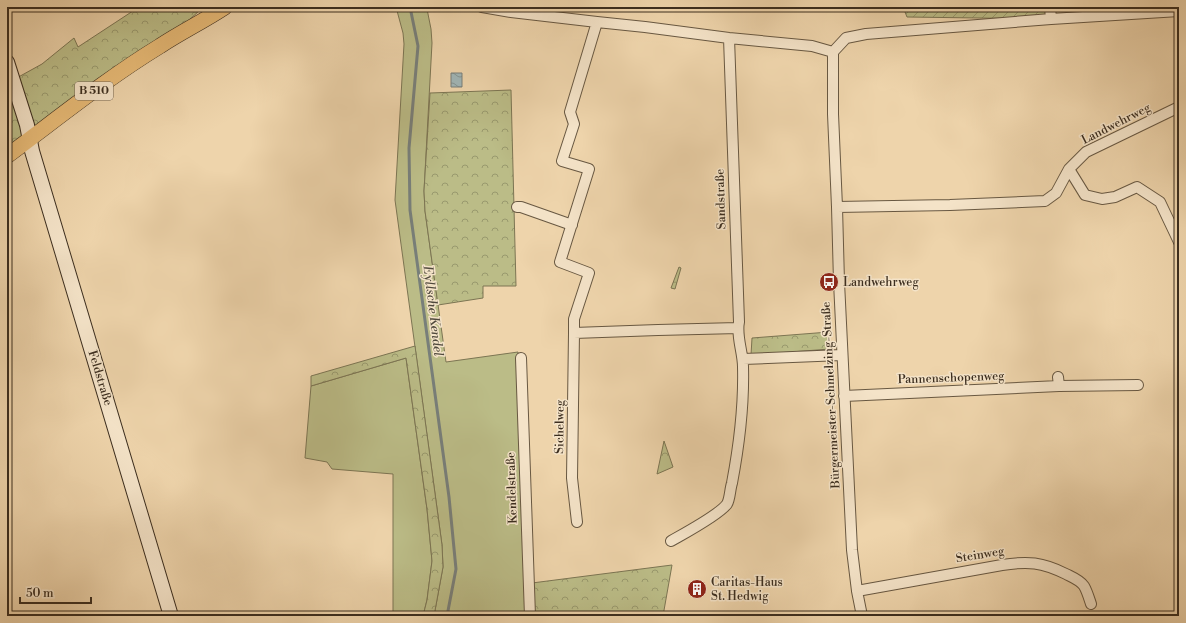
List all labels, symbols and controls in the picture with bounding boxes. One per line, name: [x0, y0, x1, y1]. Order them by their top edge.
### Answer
road number: B 510: [75, 82, 113, 100]
street label: Landwehrweg: [1079, 100, 1154, 148]
street label: Sandstraße: [712, 168, 730, 230]
water label: Eyllsche Kendel: [419, 264, 447, 358]
bus stop icon: Landwehrweg: [818, 271, 840, 293]
place label: Landwehrweg: [843, 275, 919, 290]
street label: Bürgermeister-Schmelzing-Straße: [819, 301, 843, 490]
street label: Feldstraße: [84, 349, 116, 407]
street label: Pannenschopenweg: [897, 369, 1005, 387]
street label: Sichelweg: [552, 399, 568, 454]
street label: Kendelstraße: [503, 452, 521, 524]
street label: Steinweg: [955, 544, 1006, 566]
place label: Caritas-Haus St. Hedwig: [711, 575, 783, 604]
building icon: Caritas-Haus St. Hedwig: [686, 578, 708, 600]
scale bar: [20, 579, 91, 605]
text: 50 m: [26, 586, 54, 601]

